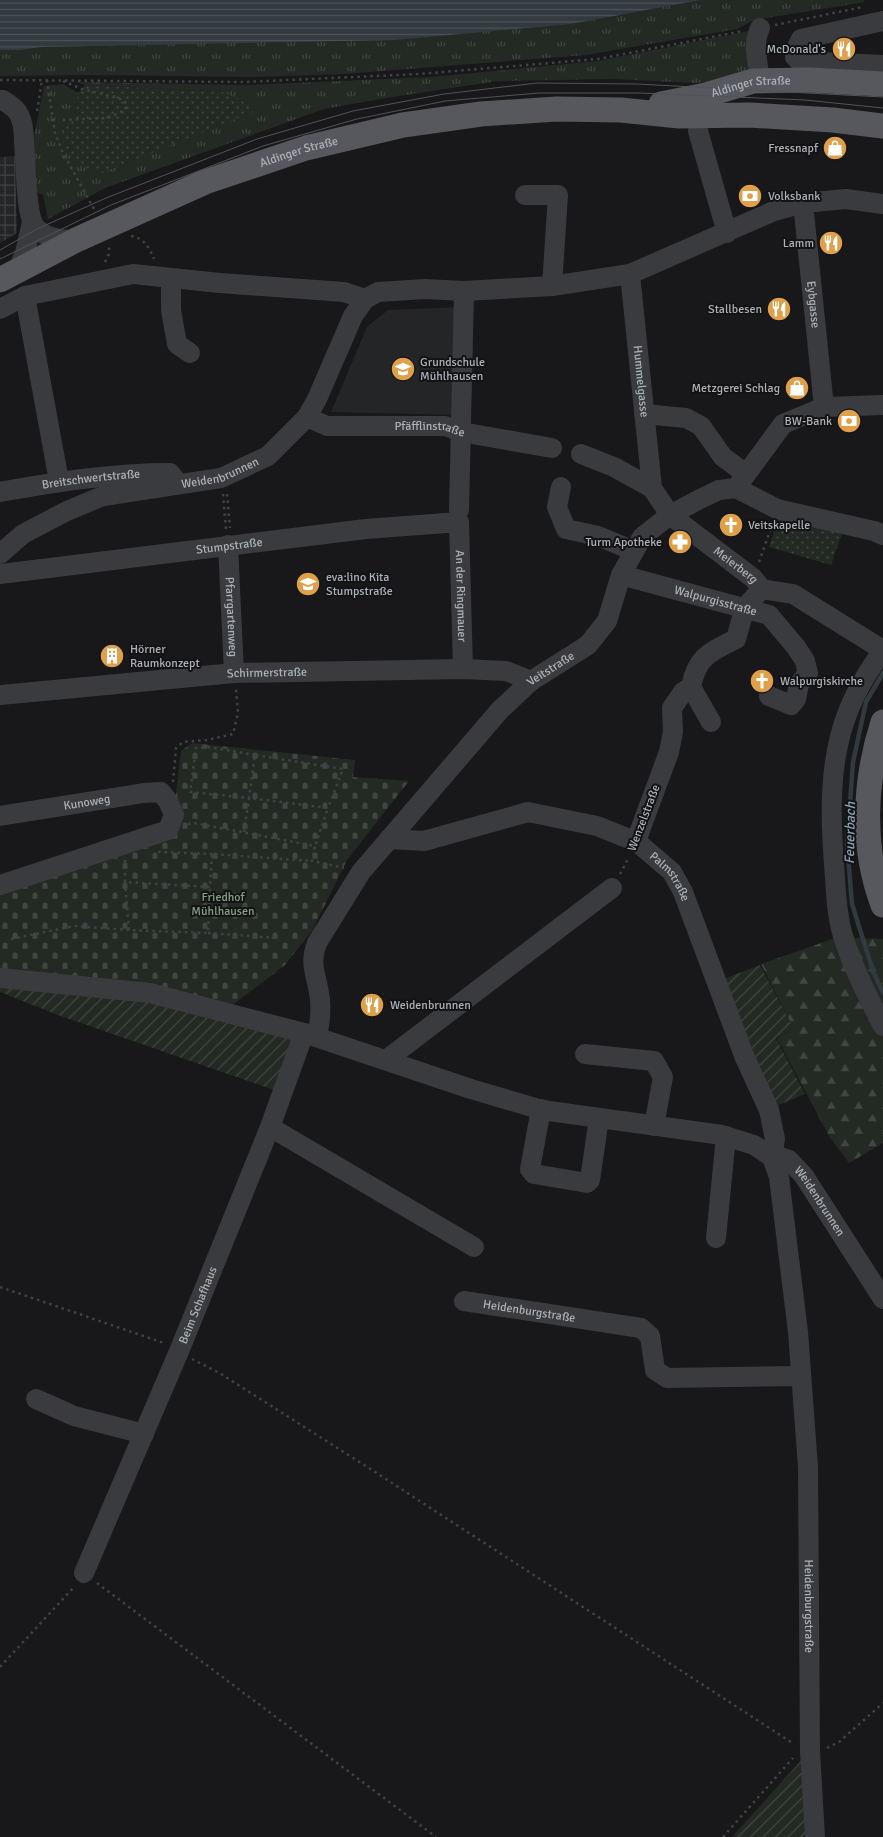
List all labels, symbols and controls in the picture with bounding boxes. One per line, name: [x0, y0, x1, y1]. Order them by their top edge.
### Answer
restaurant icon: McDonald's: [831, 36, 857, 62]
place label: McDonald's: [766, 42, 826, 57]
street label: Aldinger Straße: [709, 73, 791, 101]
street label: Aldinger Straße: [258, 133, 340, 171]
shop icon: Fressnapf: [822, 135, 848, 161]
place label: Fressnapf: [768, 141, 819, 156]
bank icon: Volksbank: [737, 183, 763, 209]
place label: Volksbank: [768, 189, 820, 204]
restaurant icon: Lamm: [818, 230, 844, 256]
place label: Lamm: [783, 236, 814, 251]
street label: Eybgasse: [804, 280, 823, 329]
restaurant icon: Stallbesen: [766, 296, 792, 322]
place label: Stallbesen: [708, 302, 762, 317]
street label: Hummelgasse: [630, 345, 652, 418]
place label: Grundschule Mühlhausen: [420, 355, 485, 384]
school or university icon: Grundschule Mühlhausen: [390, 356, 416, 382]
shop icon: Metzgerei Schlag: [784, 375, 810, 401]
place label: Metzgerei Schlag: [691, 381, 780, 396]
bank icon: BW-Bank: [836, 408, 862, 434]
place label: BW-Bank: [785, 414, 832, 429]
street label: Pfäfflinstraße: [394, 419, 466, 440]
street label: Weidenbrunnen: [180, 454, 261, 491]
street label: Breitschwertstraße: [41, 466, 141, 492]
church icon: Veitskapelle: [718, 512, 744, 538]
place label: Veitskapelle: [748, 518, 810, 533]
pharmacy icon: Turm Apotheke: [667, 529, 693, 555]
street label: Stumpstraße: [195, 534, 263, 557]
place label: Turm Apotheke: [586, 535, 662, 550]
street label: Meierberg: [710, 543, 762, 586]
street label: An der Ringmauer: [452, 550, 470, 643]
place label: eva:lino Kita Stumpstraße: [326, 570, 393, 599]
school or university icon: eva:lino Kita Stumpstraße: [295, 571, 321, 597]
street label: Pfarrgartenweg: [222, 576, 241, 657]
street label: Walpurgisstraße: [673, 582, 759, 619]
place label: Hörner Raumkonzept: [130, 642, 200, 671]
building icon: Hörner Raumkonzept: [99, 643, 125, 669]
street label: Veitstraße: [523, 648, 577, 689]
street label: Schirmerstraße: [226, 664, 307, 681]
church icon: Walpurgiskirche: [749, 668, 775, 694]
place label: Walpurgiskirche: [780, 674, 863, 689]
street label: Wenzelstraße: [624, 782, 664, 854]
street label: Kunoweg: [62, 791, 111, 813]
water label: Feuerbach: [841, 801, 859, 864]
street label: Palmstraße: [646, 849, 693, 903]
park label: Friedhof Mühlhausen: [191, 890, 255, 919]
restaurant icon: Weidenbrunnen: [359, 992, 385, 1018]
place label: Weidenbrunnen: [390, 998, 471, 1013]
street label: Weidenbrunnen: [791, 1163, 848, 1239]
street label: Beim Schafhaus: [175, 1264, 220, 1346]
street label: Heidenburgstraße: [482, 1296, 577, 1325]
street label: Heidenburgstraße: [801, 1560, 817, 1653]

